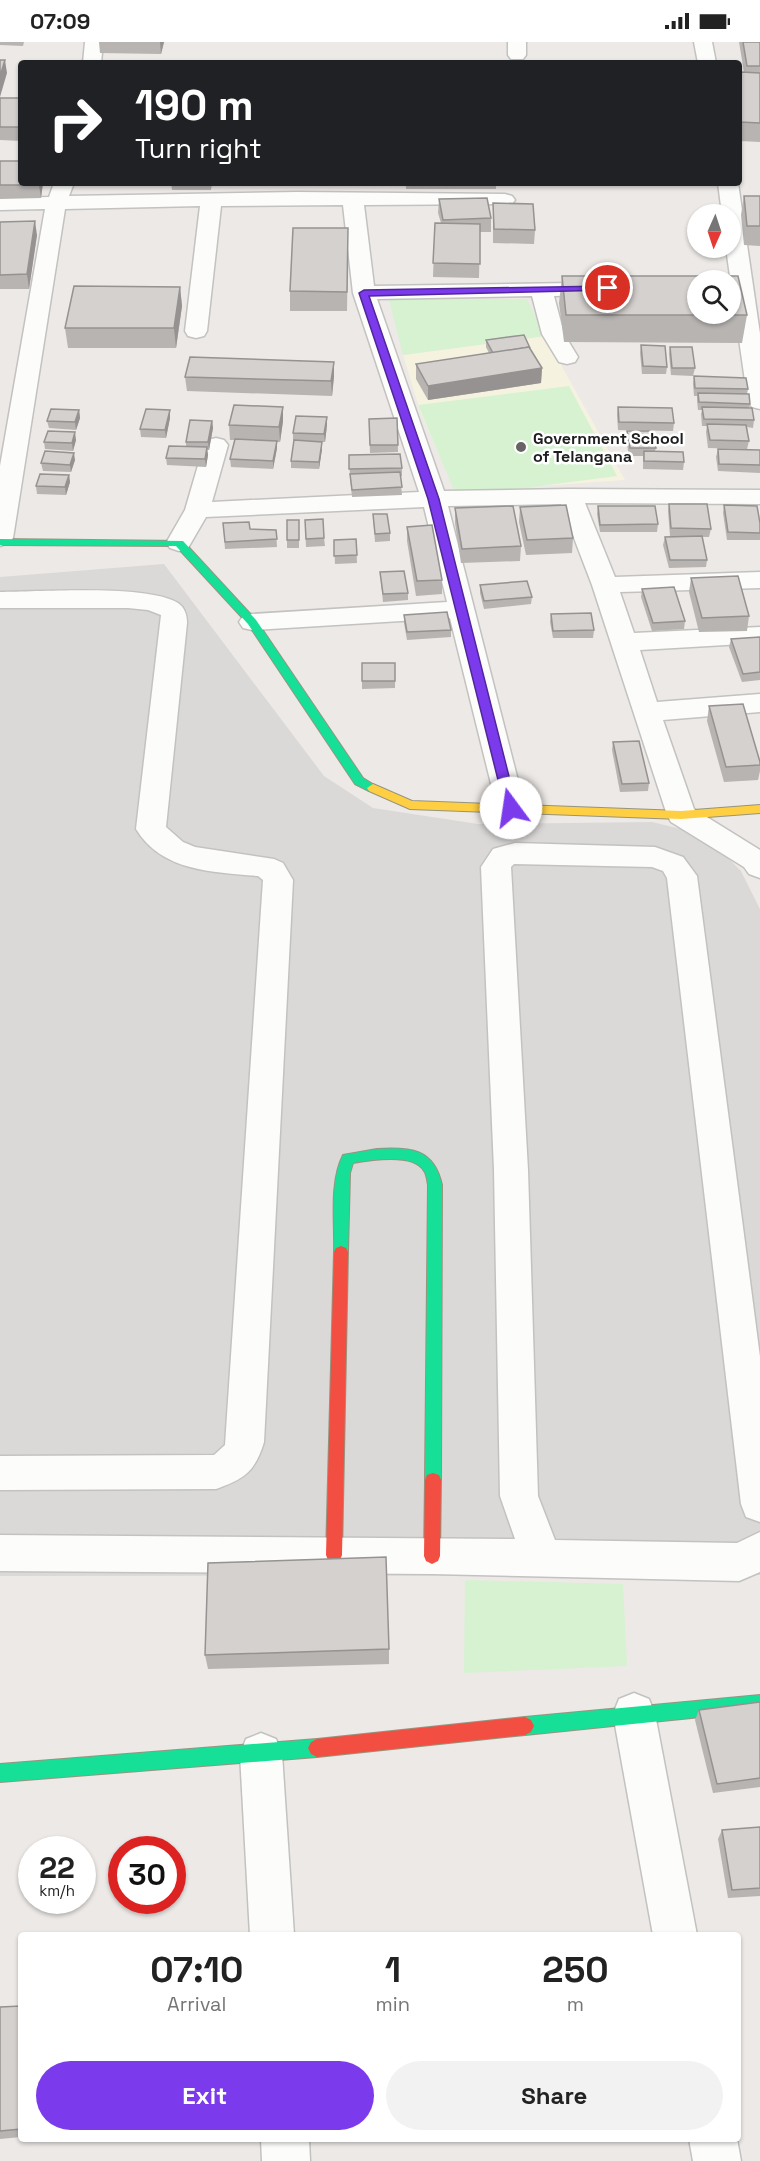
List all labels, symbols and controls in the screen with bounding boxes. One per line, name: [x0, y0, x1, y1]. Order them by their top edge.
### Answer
text: 07:09: [30, 7, 90, 35]
text: 190 m: [135, 79, 254, 132]
icon: right: [36, 84, 114, 162]
text: Turn right: [135, 131, 262, 166]
north arrow: [687, 204, 741, 258]
map controls: [687, 204, 741, 324]
pin: [582, 262, 633, 313]
button: search: [687, 270, 741, 324]
icon: arrive: [591, 271, 624, 304]
place label: Government School of Telangana: [533, 428, 684, 467]
marker: Government School of Telangana: [514, 440, 528, 454]
position arrow: [479, 776, 543, 840]
speed limit sign: 30: [108, 1836, 186, 1914]
text: 22: [39, 1848, 75, 1887]
text: km/h: [39, 1881, 75, 1900]
text: 07:10: [150, 1947, 243, 1993]
text: 1: [385, 1947, 401, 1993]
text: 250: [542, 1947, 609, 1993]
text: Arrival: [167, 1991, 227, 2017]
text: min: [376, 1991, 410, 2017]
text: m: [567, 1991, 584, 2017]
button: Exit: [36, 2061, 374, 2130]
button: Share: [386, 2061, 723, 2130]

